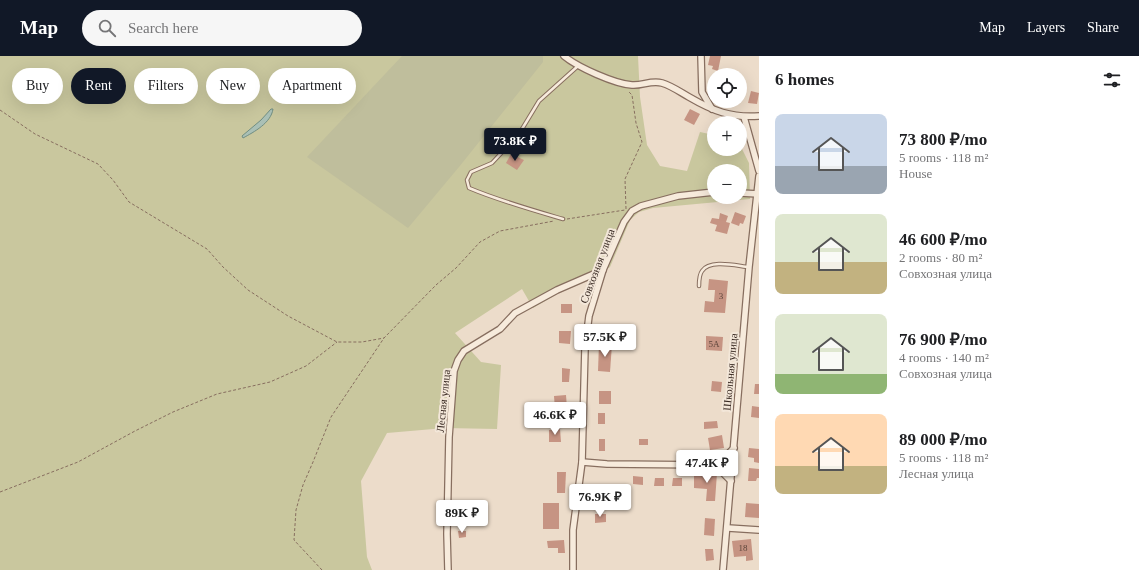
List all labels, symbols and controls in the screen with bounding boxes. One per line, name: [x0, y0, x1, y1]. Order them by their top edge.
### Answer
search box: [82, 10, 362, 46]
text: Map: [20, 17, 58, 38]
icon: search: [96, 17, 118, 39]
text: Search here: [128, 20, 198, 36]
text: Map: [979, 20, 1005, 35]
text: Layers: [1027, 20, 1065, 35]
text: Share: [1087, 20, 1119, 35]
chip: Buy: [12, 68, 63, 104]
chip: Rent: [71, 68, 126, 104]
chip: Filters: [134, 68, 198, 104]
chip: New: [206, 68, 260, 104]
chip: Apartment: [268, 68, 356, 104]
map controls: [707, 68, 747, 204]
button: locate: [707, 68, 747, 108]
icon: filters: [1101, 69, 1123, 91]
text: 6 homes: [775, 70, 834, 89]
button: +: [707, 116, 747, 156]
pin: 73.8K ₽: [478, 128, 552, 162]
icon: home: [807, 130, 855, 178]
text: 73 800 ₽/mo: [899, 130, 987, 149]
text: 73.8K ₽: [493, 133, 537, 148]
text: 5 rooms · 118 m²: [899, 150, 988, 165]
button: −: [707, 164, 747, 204]
text: House: [899, 166, 932, 181]
street label: Совхозная улица: [577, 227, 617, 305]
icon: home: [807, 230, 855, 278]
text: 46 600 ₽/mo: [899, 230, 987, 249]
text: 2 rooms · 80 m²: [899, 250, 982, 265]
text: Совхозная улица: [899, 266, 992, 281]
house number: 3: [719, 291, 724, 301]
pin: 57.5K ₽: [568, 324, 642, 358]
text: 57.5K ₽: [583, 329, 627, 344]
icon: home: [807, 330, 855, 378]
text: 76 900 ₽/mo: [899, 330, 987, 349]
street label: Школьная улица: [721, 333, 739, 411]
house number: 5А: [709, 339, 720, 349]
text: 4 rooms · 140 m²: [899, 350, 989, 365]
text: Совхозная улица: [899, 366, 992, 381]
street label: Лесная улица: [434, 369, 452, 433]
pin: 46.6K ₽: [518, 402, 592, 436]
text: 46.6K ₽: [533, 407, 577, 422]
icon: home: [807, 430, 855, 478]
text: 89 000 ₽/mo: [899, 430, 987, 449]
pin: 47.4K ₽: [670, 450, 744, 484]
text: 5 rooms · 118 m²: [899, 450, 988, 465]
text: 47.4K ₽: [685, 455, 729, 470]
text: Лесная улица: [899, 466, 974, 481]
pin: 76.9K ₽: [563, 484, 637, 518]
text: 76.9K ₽: [578, 489, 622, 504]
pin: 89K ₽: [434, 500, 490, 534]
text: 89K ₽: [445, 505, 479, 520]
house number: 18: [739, 543, 748, 553]

